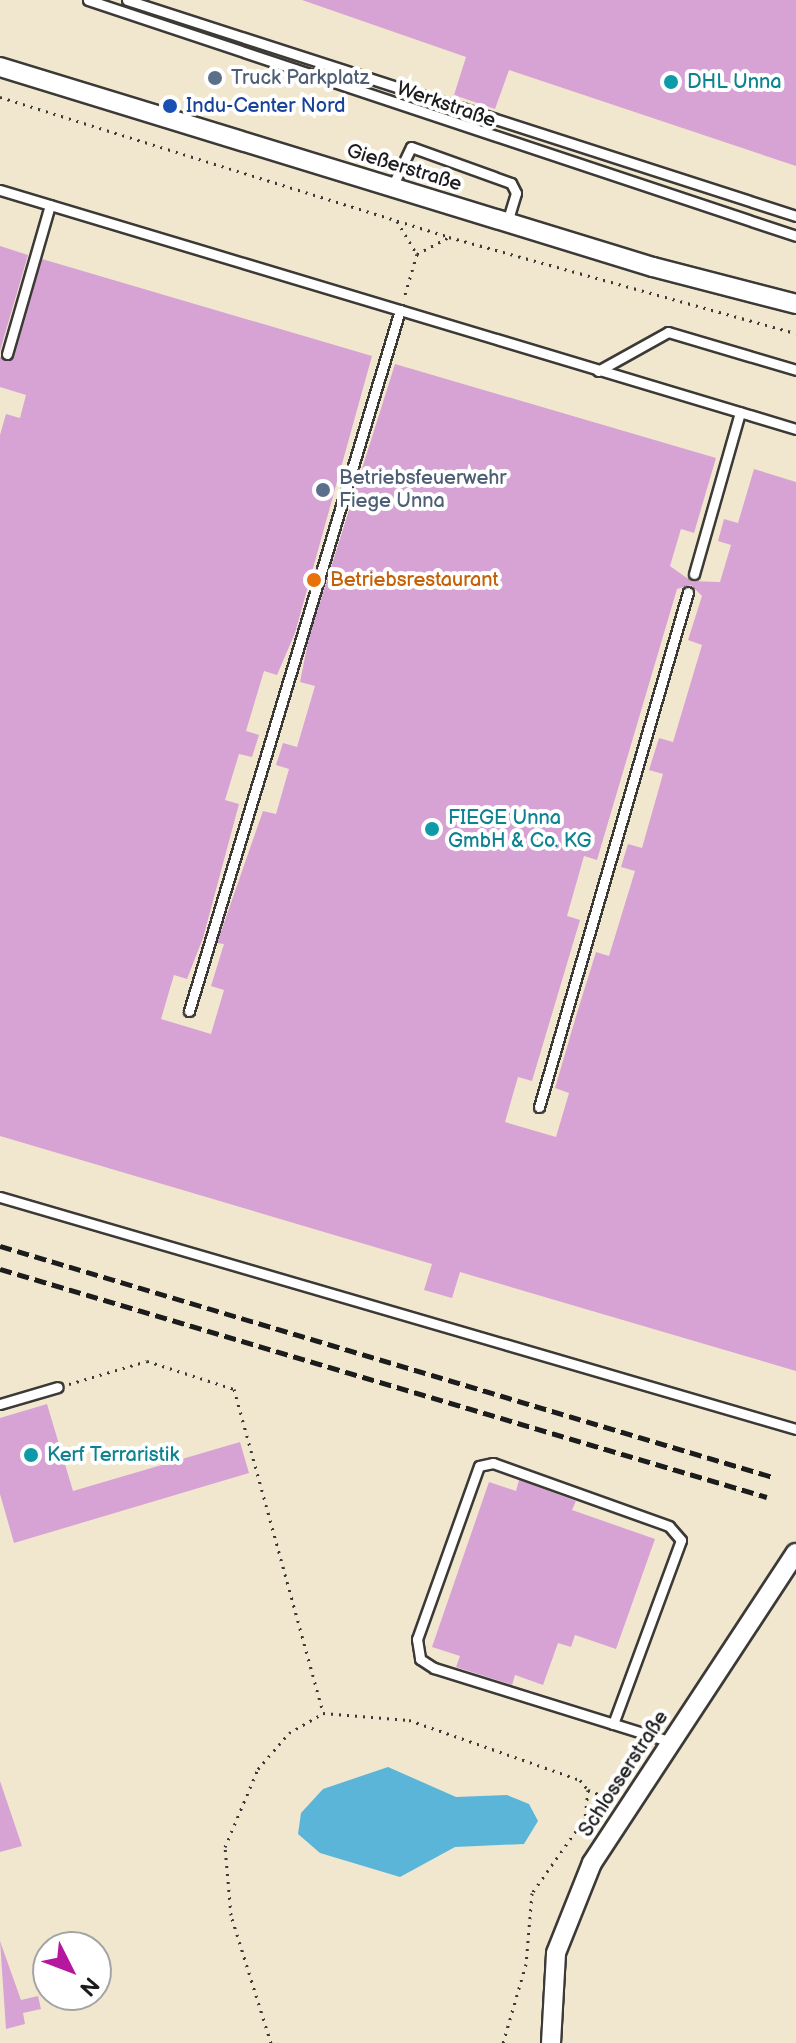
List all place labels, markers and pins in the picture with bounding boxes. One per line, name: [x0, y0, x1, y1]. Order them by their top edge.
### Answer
place label: Truck Parkplatz: [231, 66, 369, 90]
marker: Truck Parkplatz: [206, 69, 224, 87]
place label: DHL Unna: [687, 70, 782, 94]
marker: DHL Unna: [662, 73, 680, 91]
place label: Indu-Center Nord: [186, 94, 345, 118]
marker: Indu-Center Nord: [161, 97, 179, 115]
place label: Betriebsfeuerwehr Fiege Unna: [339, 466, 507, 513]
marker: Betriebsfeuerwehr Fiege Unna: [314, 481, 332, 499]
place label: Betriebsrestaurant: [330, 568, 499, 592]
marker: Betriebsrestaurant: [305, 571, 323, 589]
place label: FIEGE Unna GmbH & Co. KG: [448, 806, 592, 853]
marker: FIEGE Unna GmbH & Co. KG: [423, 820, 441, 838]
place label: Kerf Terraristik: [47, 1443, 180, 1467]
marker: Kerf Terraristik: [22, 1446, 40, 1464]

